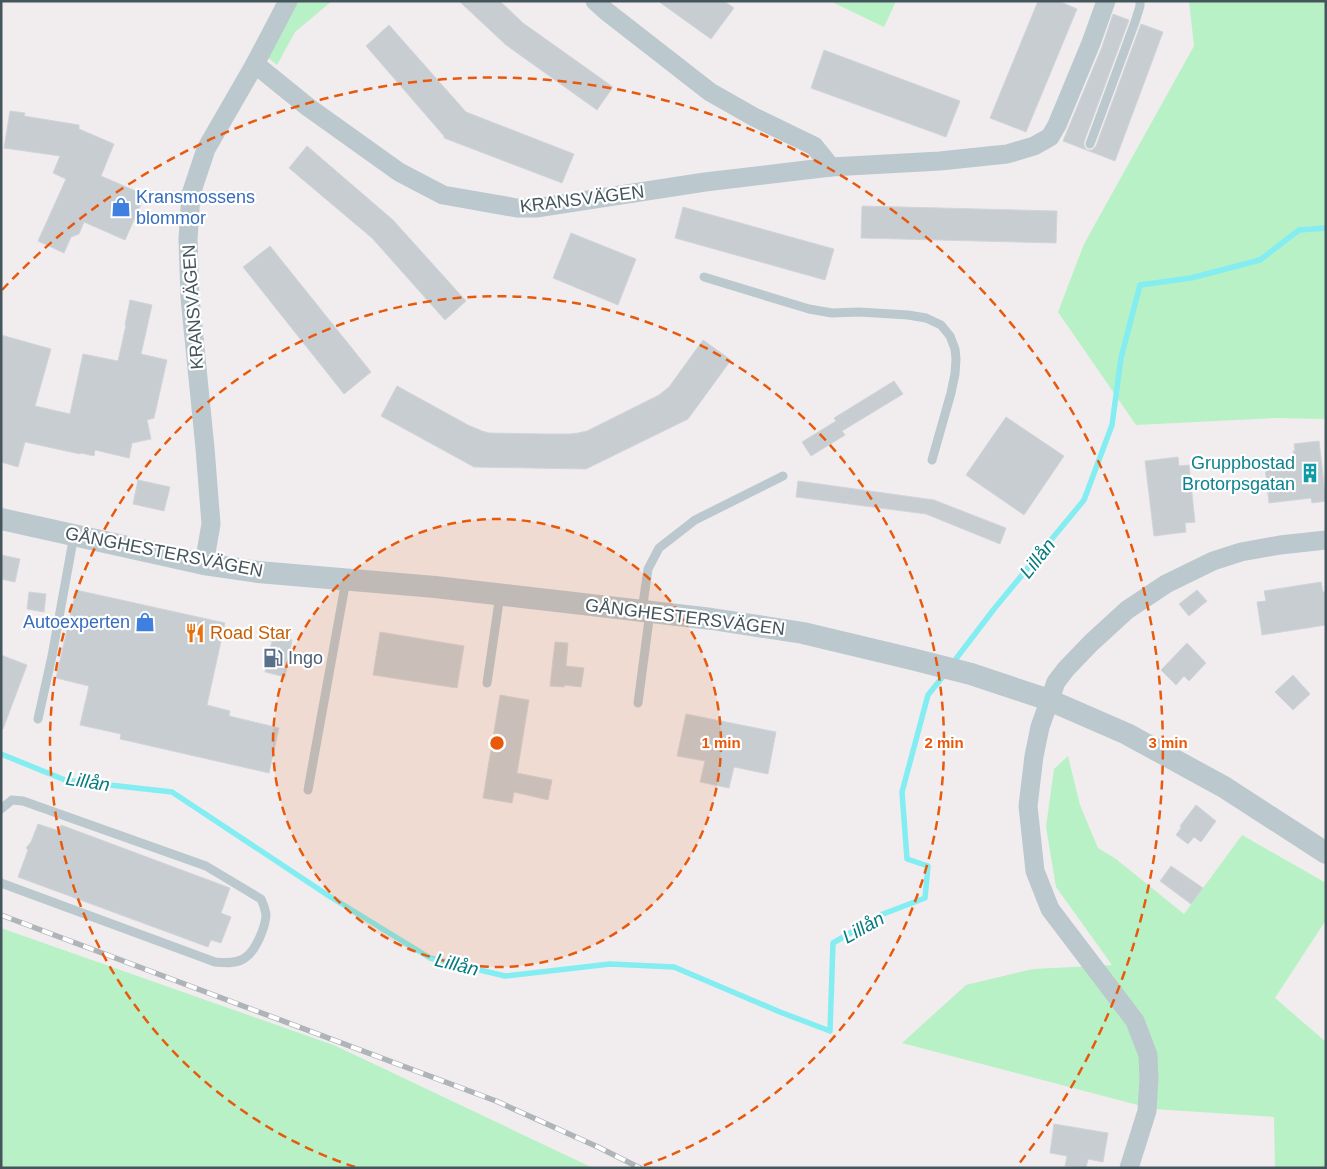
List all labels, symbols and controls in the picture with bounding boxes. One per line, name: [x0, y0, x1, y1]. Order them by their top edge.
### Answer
street label: KRANSVÄGEN: [519, 181, 645, 217]
place label: Kransmossens blommor: [136, 187, 255, 228]
shop icon: Kransmossens blommor: [110, 196, 132, 218]
street label: KRANSVÄGEN: [179, 244, 207, 370]
place label: Gruppbostad Brotorpsgatan: [1182, 453, 1295, 494]
building icon: Gruppbostad Brotorpsgatan: [1299, 462, 1321, 484]
street label: GÅNGHESTERSVÄGEN: [63, 523, 265, 581]
water label: Lillån: [1015, 534, 1059, 582]
street label: GÅNGHESTERSVÄGEN: [584, 595, 786, 639]
shop icon: Autoexperten: [134, 611, 156, 633]
place label: Autoexperten: [23, 612, 130, 632]
restaurant icon: Road Star: [184, 622, 206, 644]
place label: Road Star: [210, 623, 291, 643]
fuel station icon: Ingo: [262, 647, 284, 669]
place label: Ingo: [288, 648, 323, 668]
centre of rings: [488, 734, 506, 752]
text: 1 min: [701, 734, 741, 751]
text: 2 min: [924, 734, 964, 751]
text: 3 min: [1148, 734, 1188, 751]
water label: Lillån: [64, 768, 111, 795]
water label: Lillån: [839, 907, 888, 947]
water label: Lillån: [433, 949, 481, 980]

